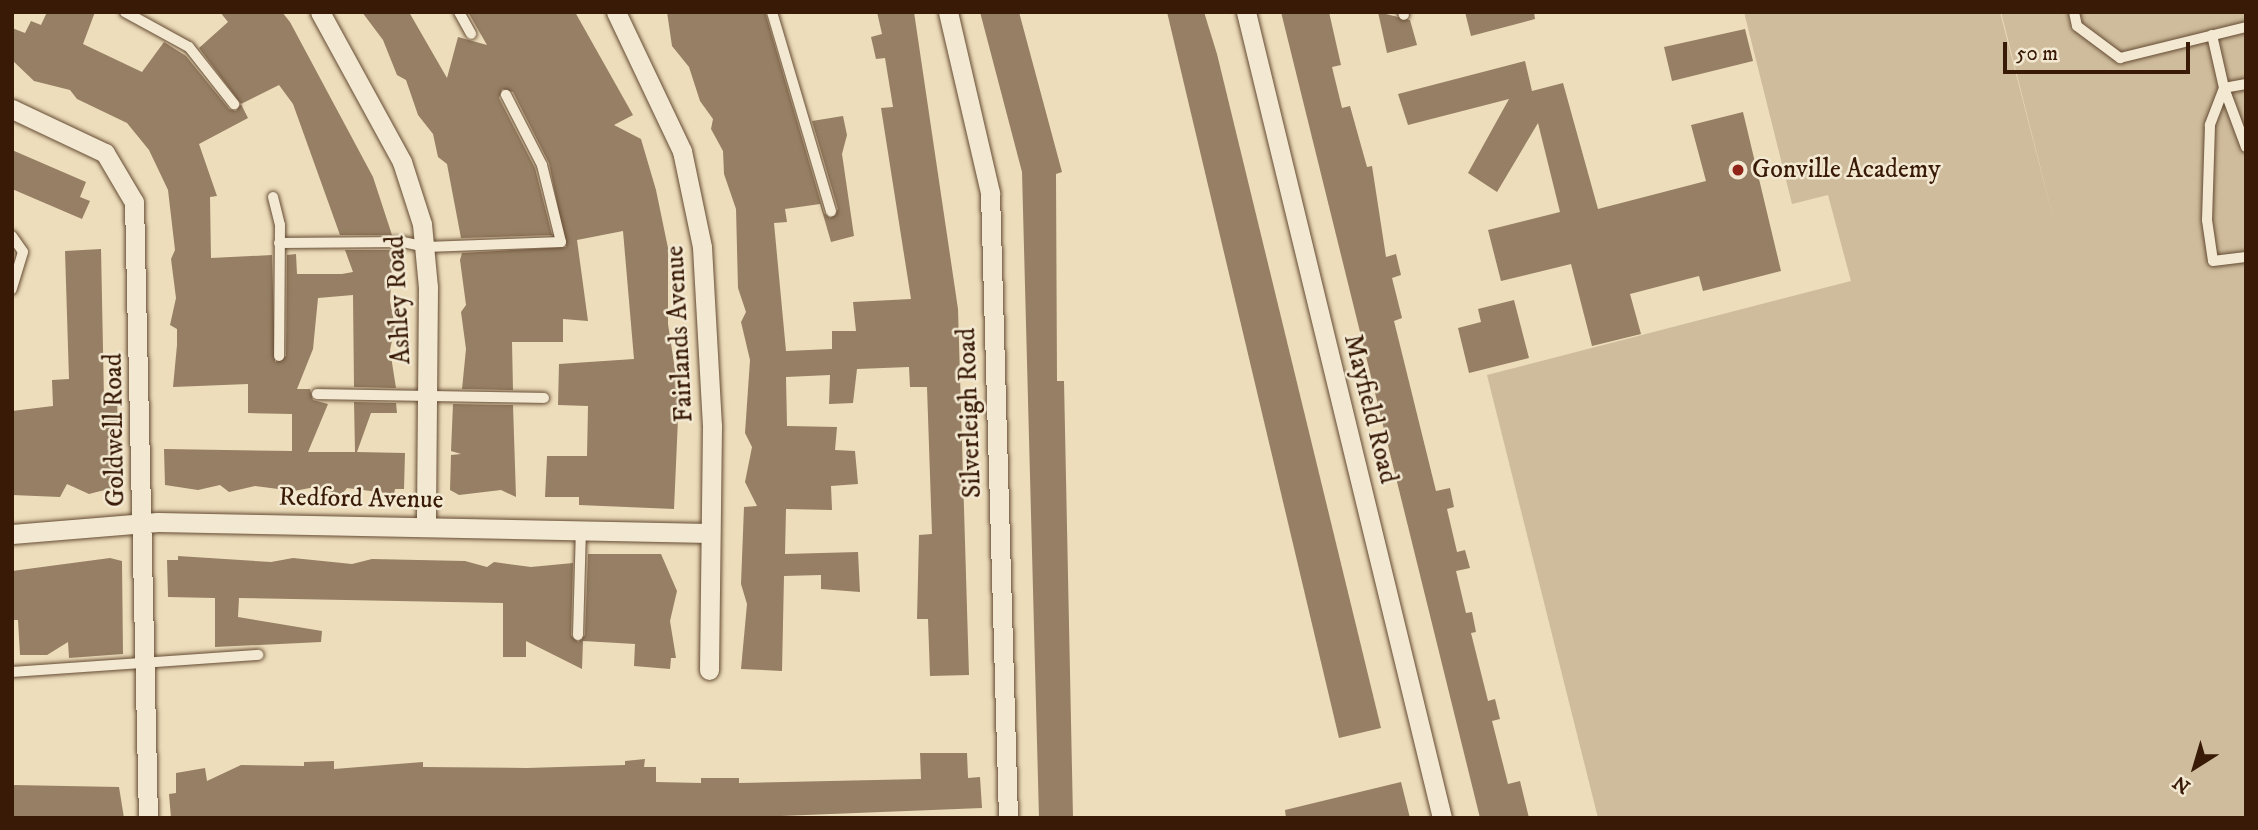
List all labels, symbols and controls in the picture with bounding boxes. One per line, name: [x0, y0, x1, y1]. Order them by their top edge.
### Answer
scale bar: [2006, 28, 2193, 72]
text: 50 m: [2016, 41, 2058, 67]
place label: Gonville Academy: [1752, 154, 1941, 186]
marker: Gonville Academy: [1730, 162, 1746, 178]
street label: Ashley Road: [380, 235, 418, 365]
street label: Fairlands Avenue: [660, 245, 700, 423]
street label: Silverleigh Road: [951, 327, 989, 499]
street label: Mayfield Road: [1336, 331, 1404, 487]
street label: Goldwell Road: [98, 353, 132, 507]
street label: Redford Avenue: [278, 482, 444, 516]
north arrow: [2160, 732, 2230, 802]
text: N: [2169, 770, 2195, 798]

